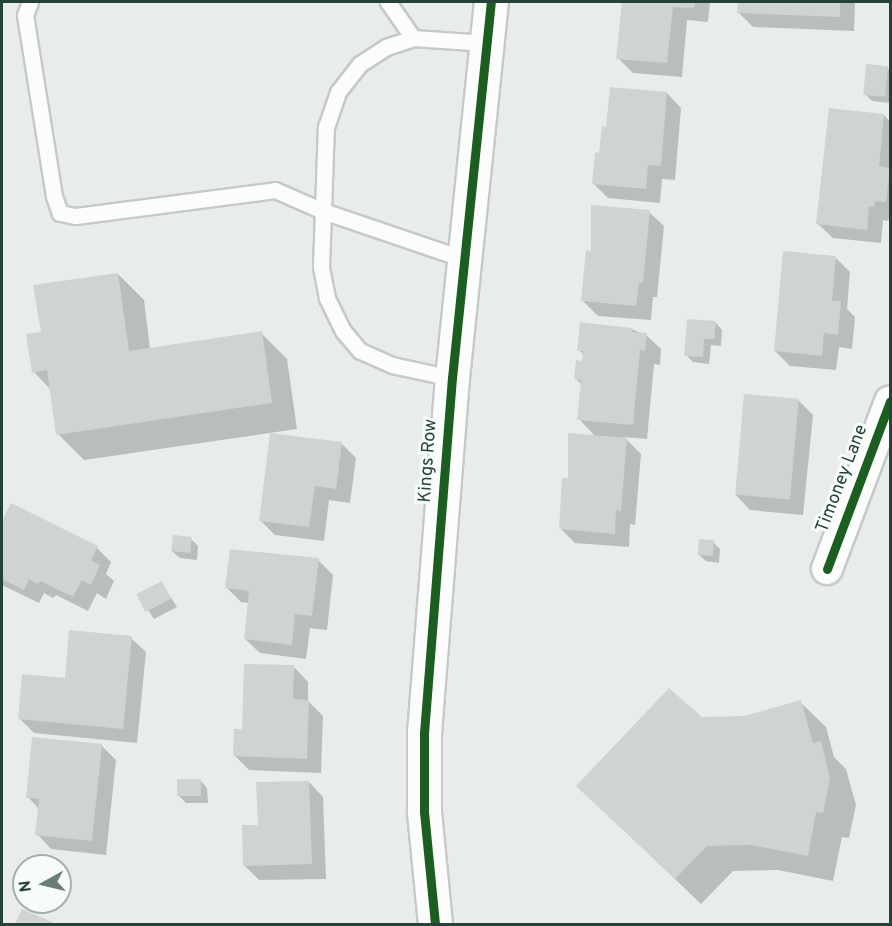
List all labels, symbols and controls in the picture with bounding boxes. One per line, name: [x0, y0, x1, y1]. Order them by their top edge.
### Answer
street label: Kings Row: [415, 418, 443, 504]
street label: Timoney Lane: [813, 422, 873, 536]
north arrow: [12, 854, 72, 914]
text: N: [15, 879, 37, 893]

